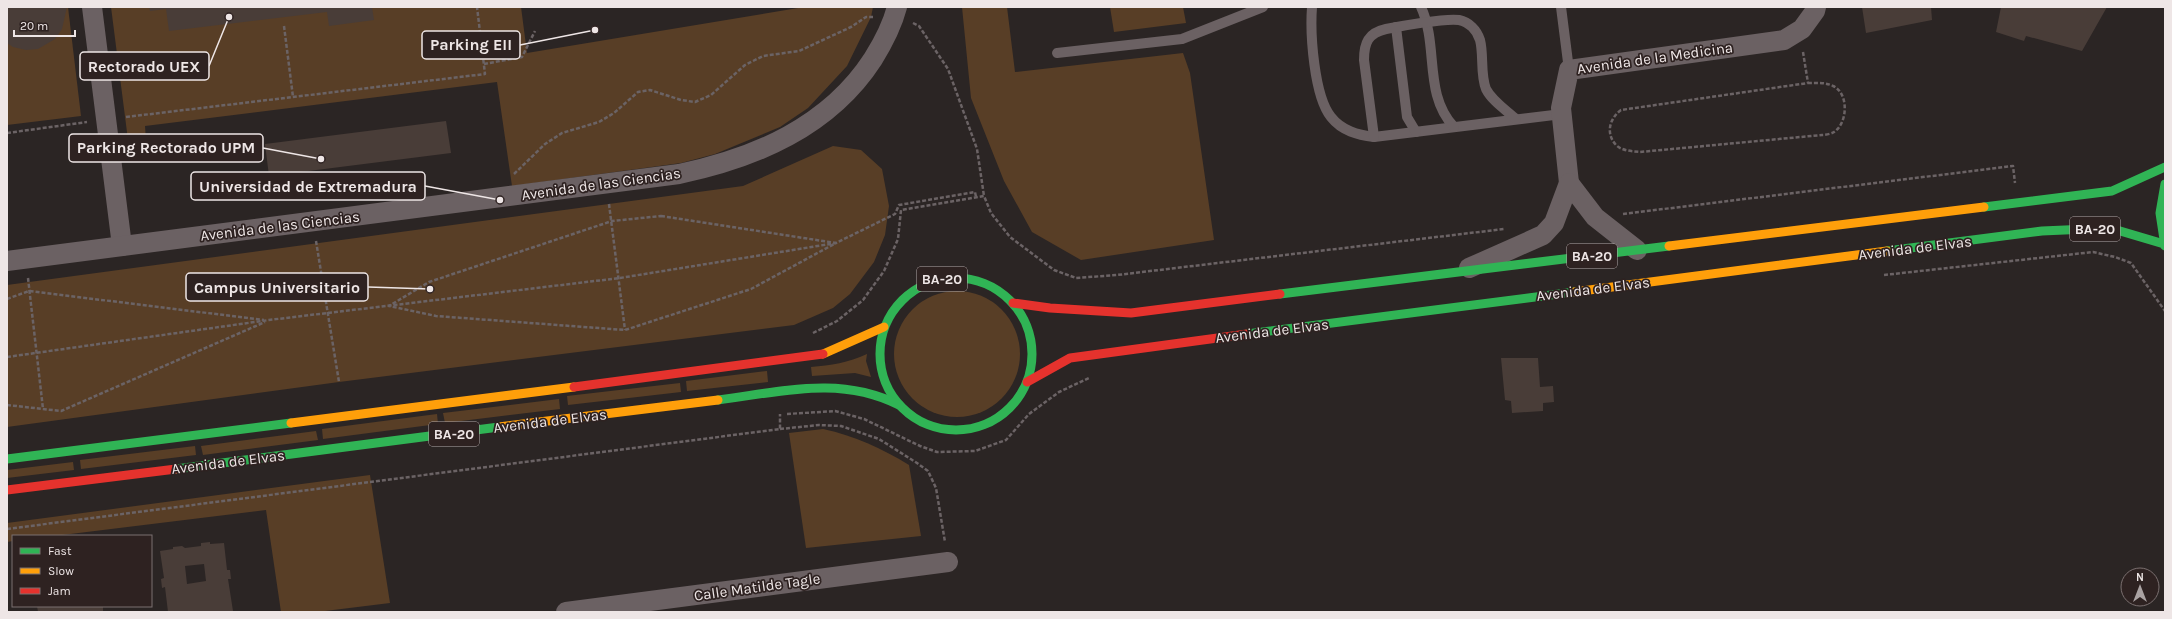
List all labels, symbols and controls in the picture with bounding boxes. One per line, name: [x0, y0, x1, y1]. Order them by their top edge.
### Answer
scale bar: [14, 12, 75, 38]
text: 20 m: [20, 19, 48, 33]
callout: Parking EII: [422, 31, 520, 59]
text: Parking EII: [430, 35, 512, 54]
street label: Avenida de la Medicina: [1576, 38, 1734, 78]
callout: Rectorado UEX: [80, 52, 209, 80]
text: Rectorado UEX: [88, 57, 200, 76]
callout: Parking Rectorado UPM: [69, 134, 263, 162]
text: Parking Rectorado UPM: [77, 138, 255, 157]
street label: Avenida de las Ciencias: [520, 164, 682, 204]
callout: Universidad de Extremadura: [191, 172, 425, 200]
text: Universidad de Extremadura: [199, 177, 417, 196]
street label: Avenida de las Ciencias: [199, 207, 361, 245]
road number: BA-20: [2070, 217, 2120, 241]
street label: Avenida de Elvas: [1857, 232, 1973, 264]
road number: BA-20: [1567, 244, 1617, 268]
road number: BA-20: [917, 267, 967, 291]
callout: Campus Universitario: [186, 273, 368, 301]
street label: Avenida de Elvas: [1535, 273, 1651, 305]
text: Campus Universitario: [194, 278, 360, 297]
street label: Avenida de Elvas: [1214, 315, 1330, 347]
street label: Avenida de Elvas: [492, 405, 608, 437]
road number: BA-20: [429, 422, 479, 446]
street label: Avenida de Elvas: [170, 446, 286, 478]
legend: [12, 535, 152, 607]
text: Fast: [48, 544, 72, 558]
text: Slow: [48, 564, 74, 578]
north arrow: [2120, 567, 2160, 607]
street label: Calle Matilde Tagle: [693, 569, 821, 605]
text: N: [2136, 571, 2144, 584]
text: Jam: [48, 584, 71, 598]

